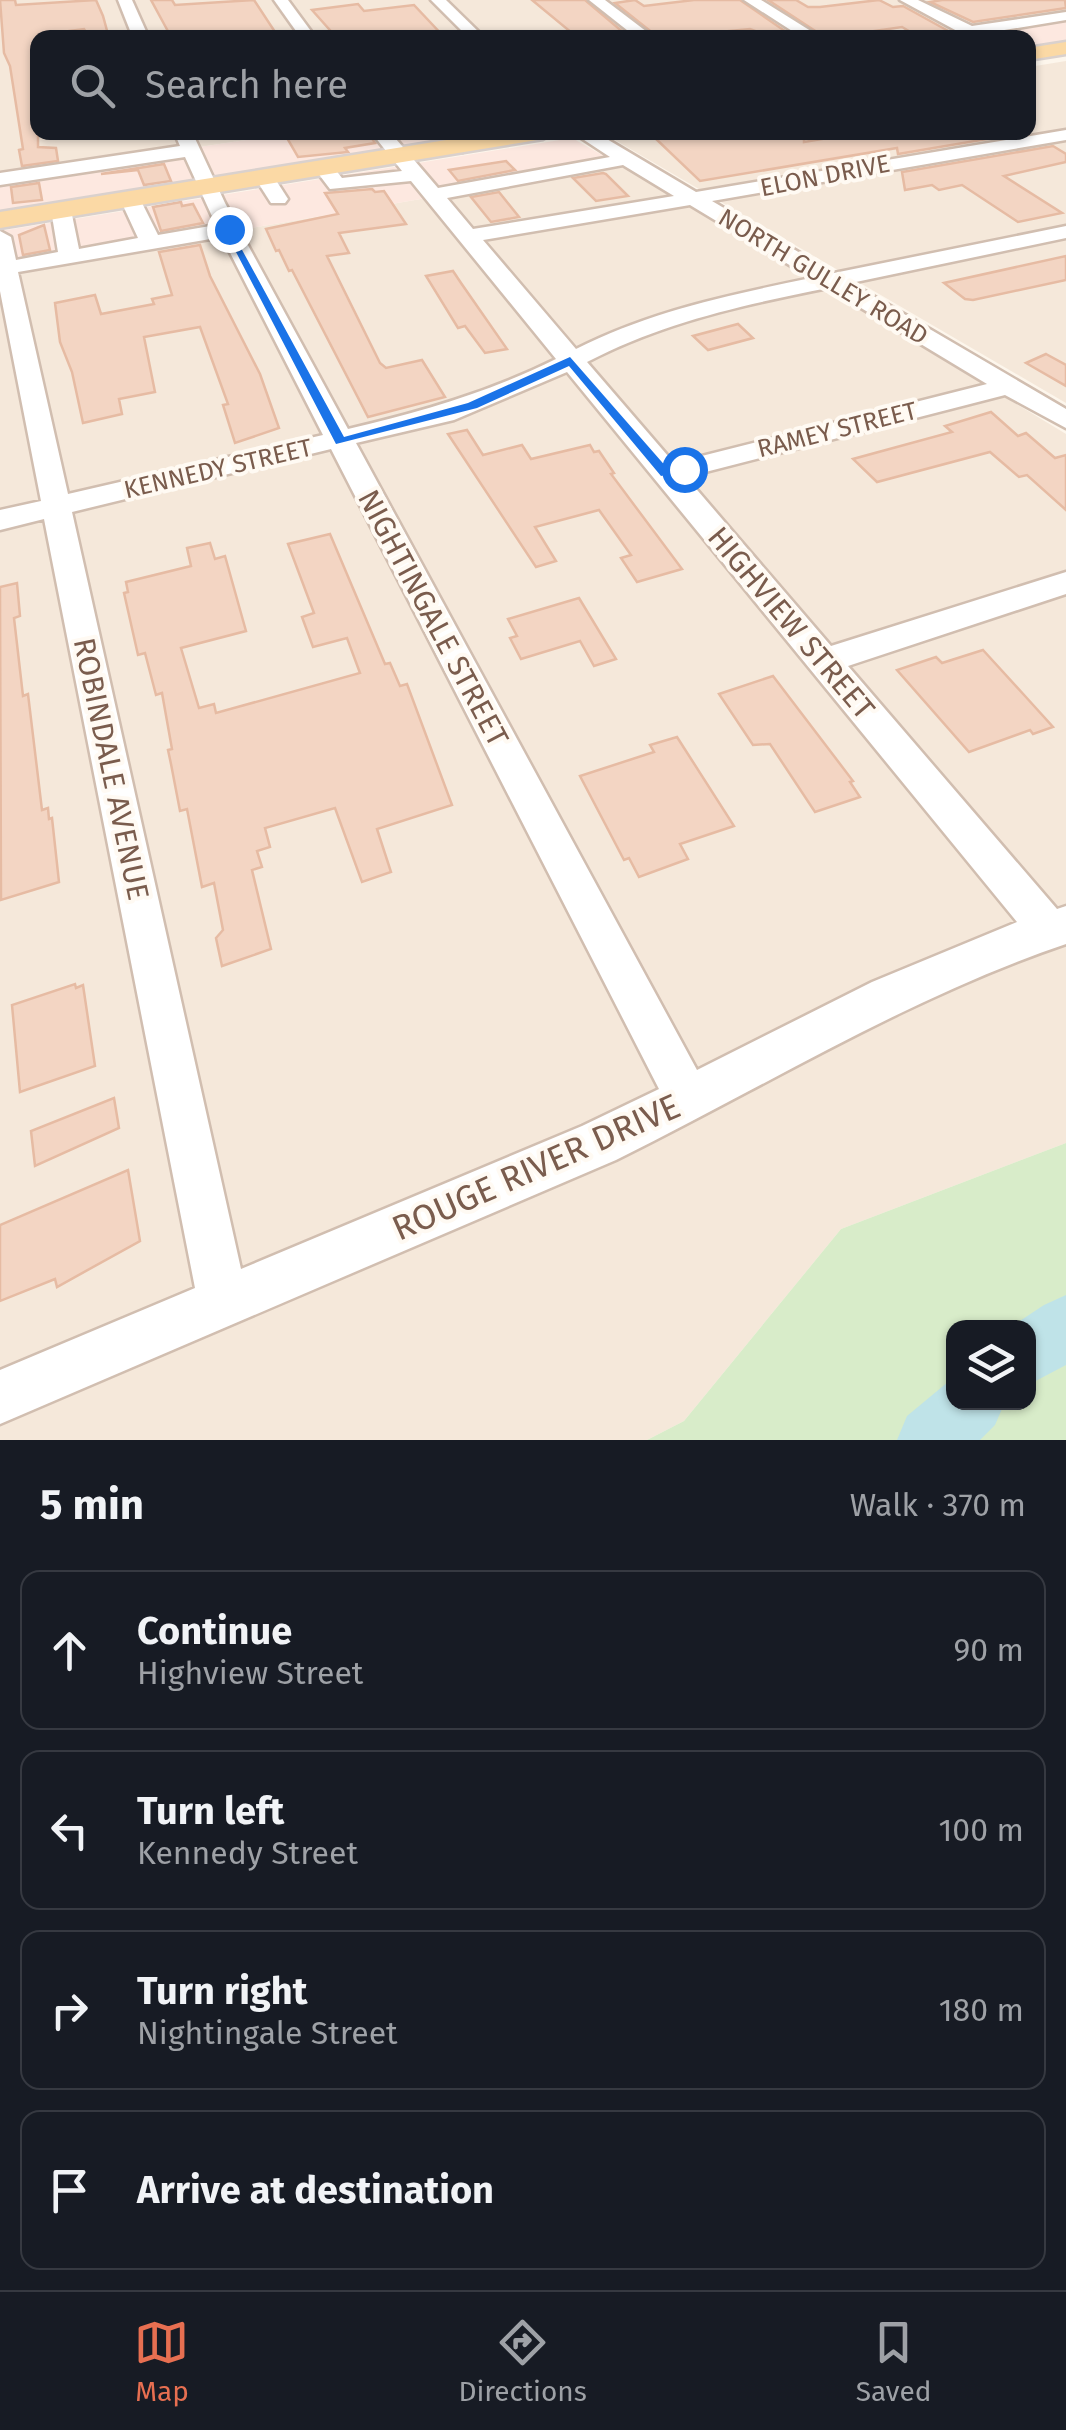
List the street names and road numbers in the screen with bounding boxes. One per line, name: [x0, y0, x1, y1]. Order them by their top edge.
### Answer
street label: ELON DRIVE: [758, 149, 892, 203]
street label: NORTH GULLEY ROAD: [713, 203, 933, 351]
street label: RAMEY STREET: [754, 396, 920, 464]
street label: KENNEDY STREET: [121, 433, 315, 505]
street label: NIGHTINGALE STREET: [350, 483, 516, 753]
street label: HIGHVIEW STREET: [700, 520, 882, 727]
street label: ROBINDALE AVENUE: [66, 635, 156, 903]
street label: ROUGE RIVER DRIVE: [386, 1085, 686, 1249]

